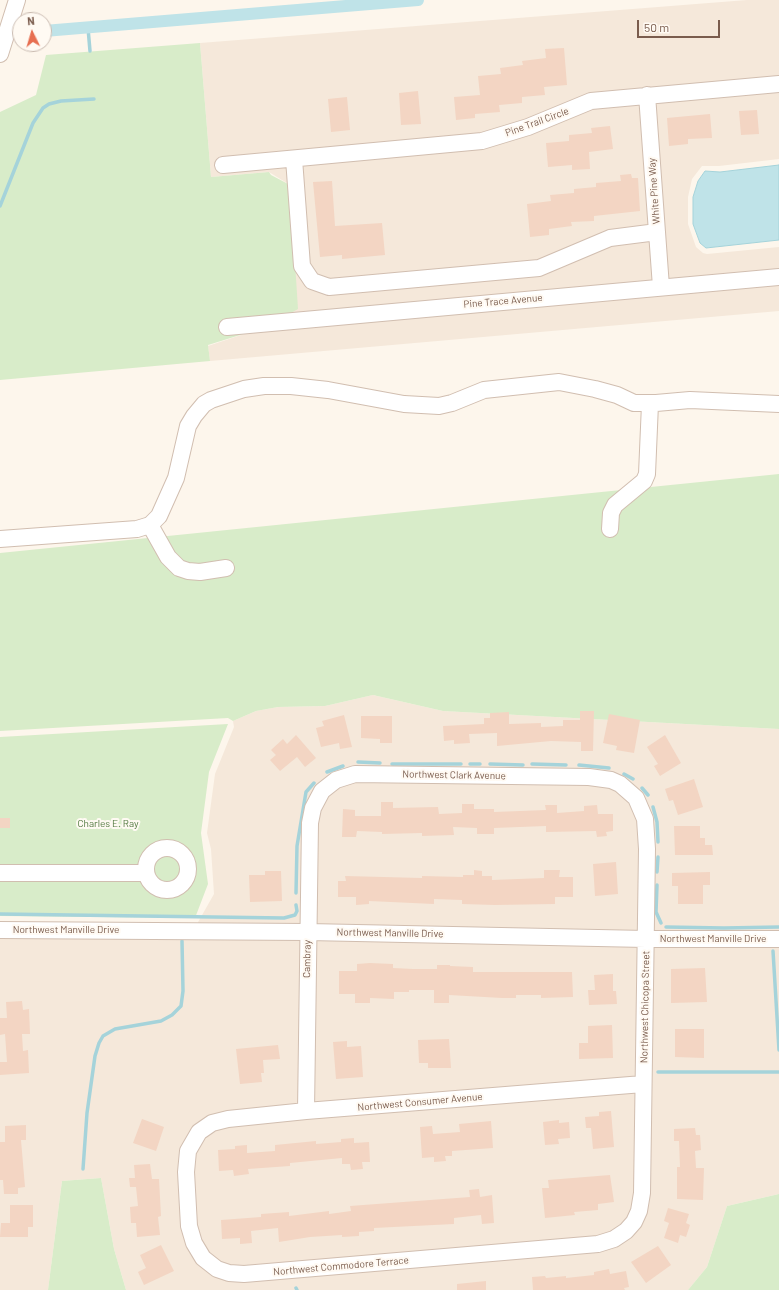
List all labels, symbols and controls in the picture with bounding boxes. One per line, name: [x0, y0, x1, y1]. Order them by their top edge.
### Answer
north arrow: [12, 12, 52, 52]
scale bar: [639, 12, 722, 38]
text: N: [27, 14, 35, 27]
text: 50 m: [644, 20, 669, 34]
street label: Pine Trail Circle: [504, 105, 570, 139]
street label: White Pine Way: [646, 157, 662, 225]
street label: Pine Trace Avenue: [463, 292, 543, 310]
street label: Northwest Clark Avenue: [402, 768, 506, 782]
park label: Charles E. Ray: [77, 818, 139, 830]
street label: Northwest Manville Drive: [13, 924, 119, 936]
street label: Northwest Manville Drive: [337, 926, 443, 940]
street label: Northwest Manville Drive: [660, 933, 766, 945]
street label: Cambray: [301, 940, 313, 978]
street label: Northwest Chicopa Street: [638, 951, 652, 1063]
street label: Northwest Consumer Avenue: [357, 1091, 483, 1113]
street label: Northwest Commodore Terrace: [273, 1254, 409, 1278]

